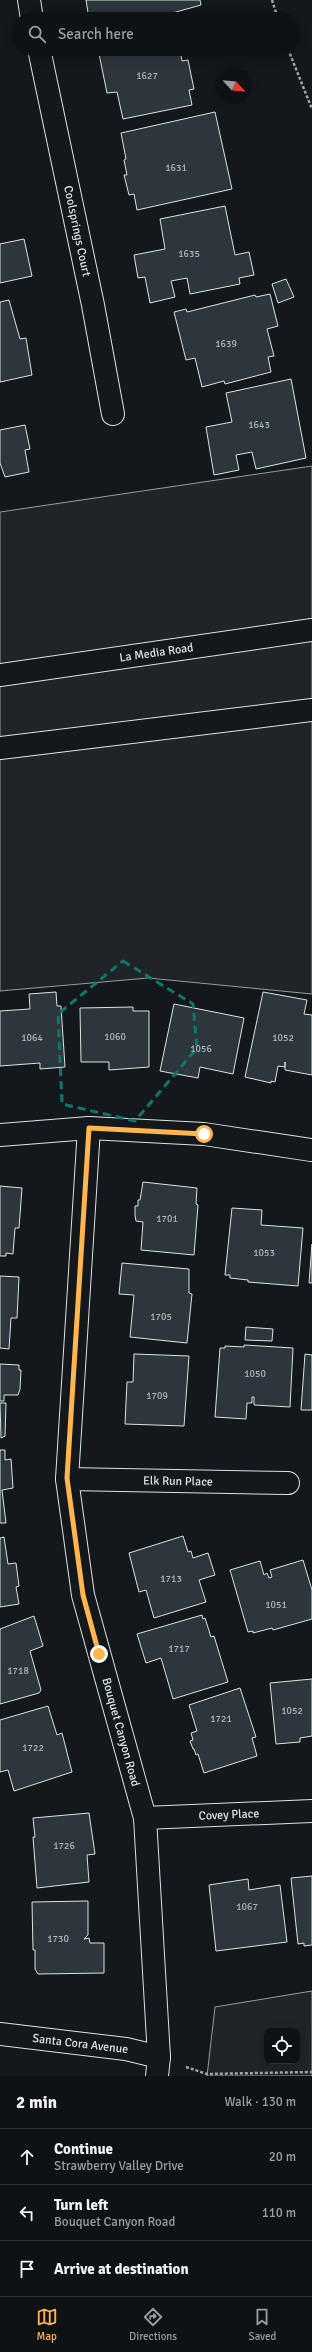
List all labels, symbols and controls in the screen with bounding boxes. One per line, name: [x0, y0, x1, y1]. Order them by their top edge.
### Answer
search box: [12, 12, 300, 56]
icon: search: [26, 23, 48, 45]
text: Search here: [58, 25, 134, 43]
north arrow: [216, 68, 252, 104]
house number: 1627: [136, 70, 158, 82]
house number: 1631: [165, 162, 187, 174]
street label: Coolsprings Court: [60, 184, 94, 278]
house number: 1635: [178, 248, 200, 260]
house number: 1639: [215, 338, 237, 350]
house number: 1643: [248, 419, 270, 431]
street label: La Media Road: [118, 640, 194, 666]
house number: 1060: [104, 1031, 126, 1043]
house number: 1064: [21, 1032, 43, 1044]
house number: 1052: [272, 1032, 294, 1044]
house number: 1056: [190, 1043, 212, 1055]
route start: [195, 1125, 213, 1143]
house number: 1701: [156, 1213, 178, 1225]
house number: 1053: [253, 1247, 275, 1259]
house number: 1705: [150, 1311, 172, 1323]
house number: 1050: [244, 1368, 266, 1380]
house number: 1709: [146, 1390, 168, 1402]
street label: Elk Run Place: [143, 1473, 213, 1490]
house number: 1713: [160, 1573, 182, 1585]
house number: 1051: [265, 1599, 287, 1611]
house number: 1717: [168, 1643, 190, 1655]
route end: [90, 1645, 108, 1663]
house number: 1718: [7, 1665, 29, 1677]
street label: Bouquet Canyon Road: [98, 1676, 143, 1788]
house number: 1052: [281, 1705, 303, 1717]
house number: 1721: [210, 1713, 232, 1725]
house number: 1722: [22, 1742, 44, 1754]
street label: Covey Place: [198, 1806, 260, 1824]
house number: 1726: [53, 1840, 75, 1852]
house number: 1067: [236, 1901, 258, 1913]
house number: 1730: [47, 1933, 69, 1945]
map controls: [264, 2028, 300, 2064]
button: locate: [264, 2028, 300, 2064]
street label: Santa Cora Avenue: [32, 2031, 129, 2057]
text: 2 min: [16, 2092, 57, 2113]
text: Walk · 130 m: [225, 2094, 296, 2110]
text: Continue: [54, 2140, 113, 2158]
icon: ahead: [16, 2146, 38, 2168]
text: 20 m: [269, 2149, 296, 2165]
text: Strawberry Valley Drive: [54, 2158, 184, 2174]
text: Turn left: [54, 2196, 108, 2214]
icon: left: [16, 2202, 38, 2224]
text: 110 m: [262, 2205, 296, 2221]
text: Bouquet Canyon Road: [54, 2214, 175, 2230]
icon: arrive: [16, 2258, 38, 2280]
text: Arrive at destination: [54, 2260, 189, 2278]
tab: Map: [36, 2306, 58, 2343]
tab: Directions: [129, 2306, 177, 2343]
tab: Saved: [249, 2306, 276, 2343]

